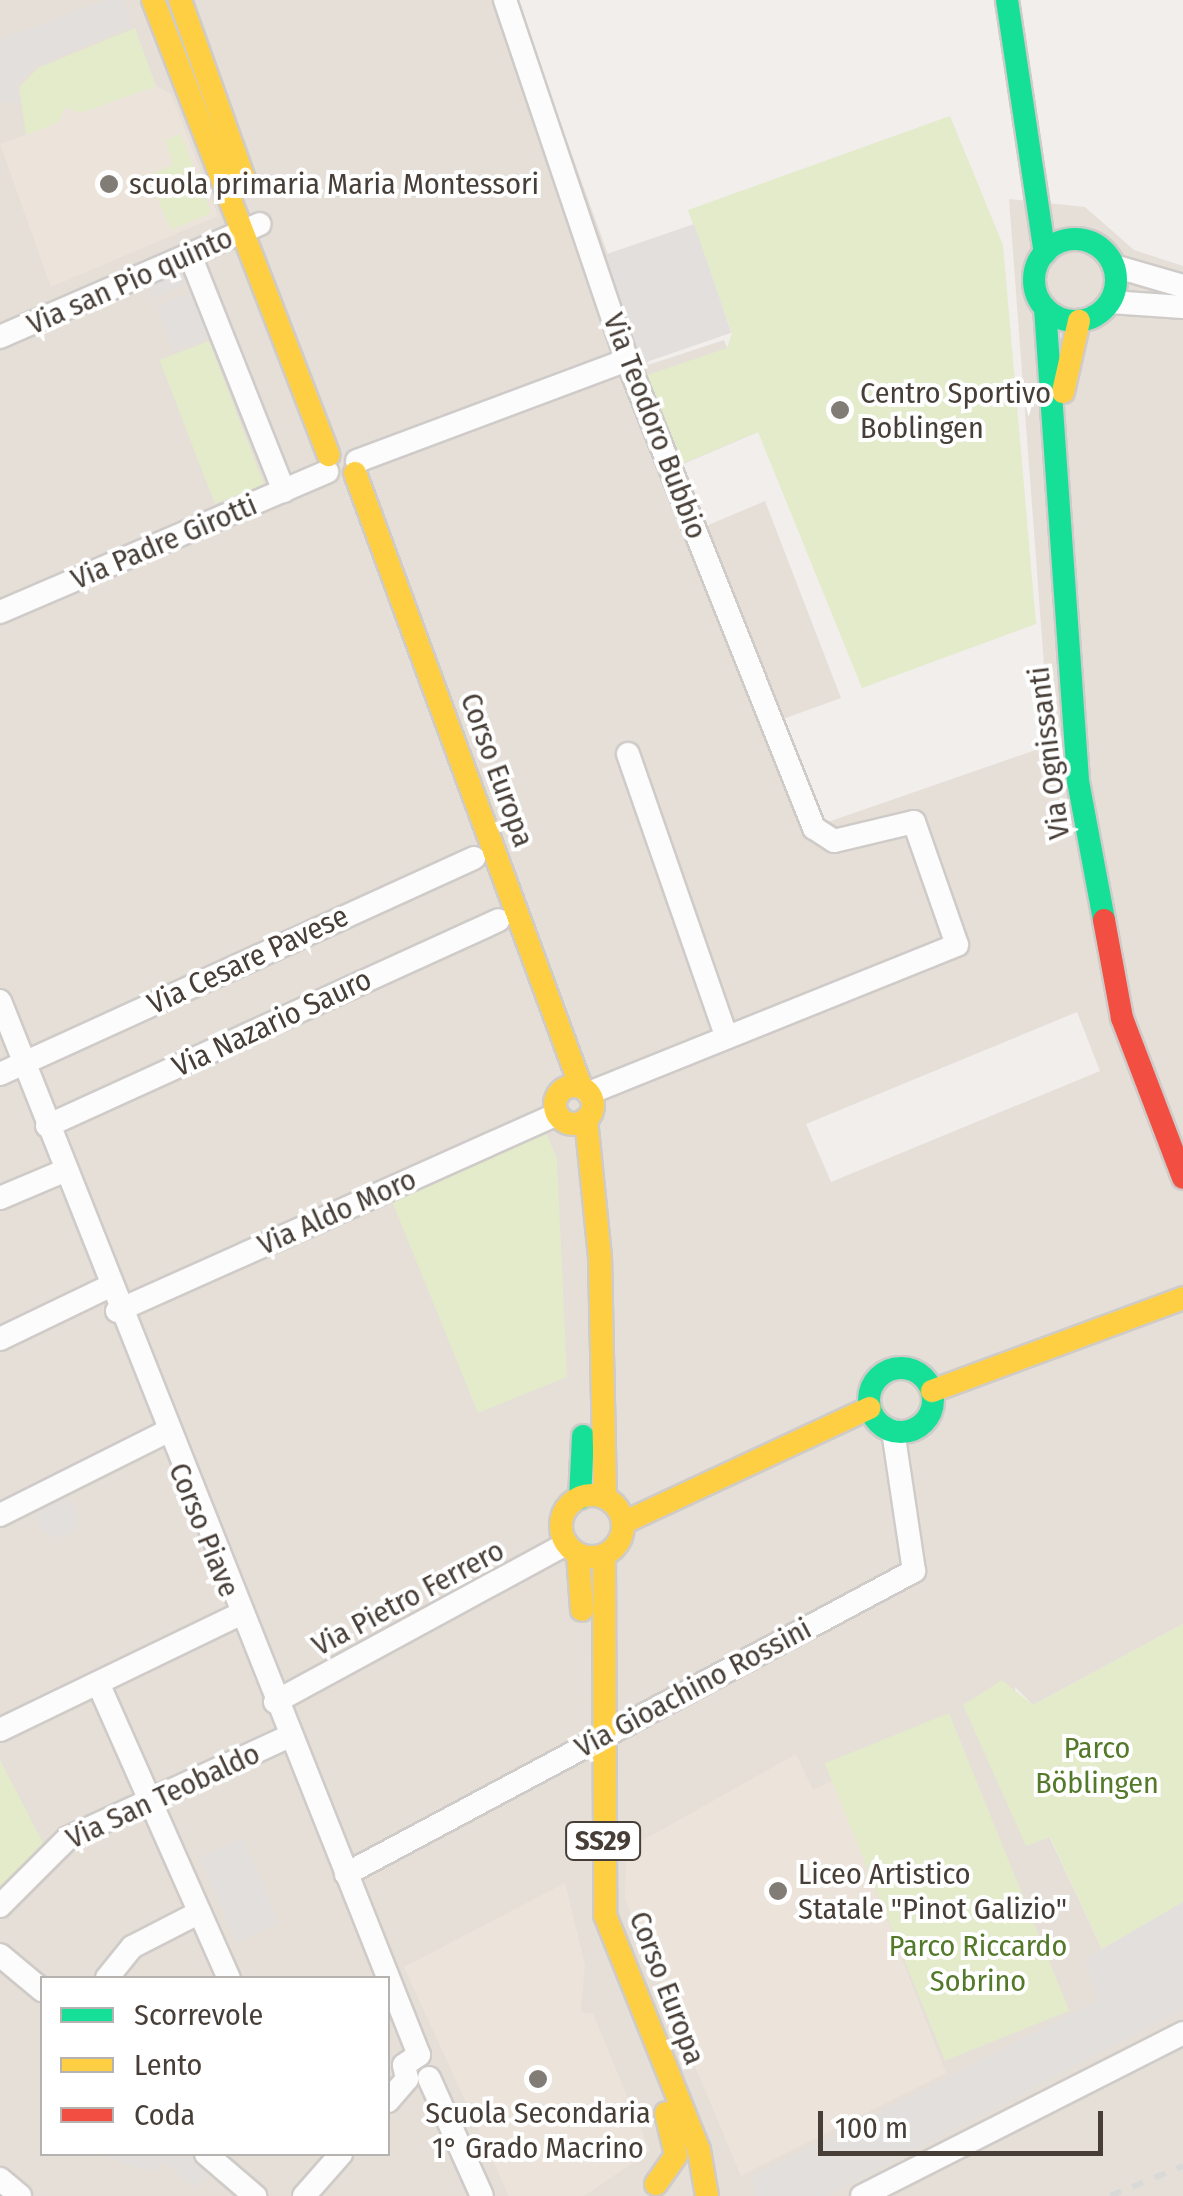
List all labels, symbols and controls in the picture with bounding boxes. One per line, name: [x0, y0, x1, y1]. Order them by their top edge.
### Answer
place label: scuola primaria Maria Montessori: [129, 166, 539, 202]
marker: scuola primaria Maria Montessori: [98, 173, 120, 195]
street label: Via san Pio quinto: [22, 220, 238, 342]
street label: Via Teodoro Bubbio: [595, 308, 715, 544]
place label: Centro Sportivo Boblingen: [860, 375, 1051, 446]
marker: Centro Sportivo Boblingen: [829, 399, 851, 421]
street label: Via Padre Girotti: [66, 487, 262, 597]
street label: Via Ognissanti: [1021, 665, 1077, 841]
street label: Corso Europa: [453, 688, 541, 852]
street label: Via Cesare Pavese: [142, 898, 354, 1022]
street label: Via Nazario Sauro: [167, 961, 377, 1085]
street label: Via Aldo Moro: [252, 1161, 422, 1263]
street label: Corso Piave: [161, 1458, 247, 1602]
street label: Via Pietro Ferrero: [306, 1532, 510, 1664]
street label: Via Gioachino Rossini: [569, 1611, 817, 1765]
park label: Parco Böblingen: [1035, 1730, 1159, 1800]
street label: Via San Teobaldo: [60, 1735, 266, 1857]
road number: SS29: [563, 1818, 643, 1864]
place label: Liceo Artistico Statale "Pinot Galizio": [798, 1856, 1067, 1926]
marker: Liceo Artistico Statale "Pinot Galizio": [767, 1880, 789, 1902]
street label: Corso Europa: [621, 1906, 713, 2070]
park label: Parco Riccardo Sobrino: [889, 1928, 1067, 1998]
legend: [40, 1976, 390, 2156]
text: Scorrevole: [134, 1997, 263, 2033]
text: Lento: [134, 2047, 202, 2083]
marker: Scuola Secondaria 1° Grado Macrino: [527, 2068, 549, 2090]
scale bar: [823, 2091, 1108, 2153]
place label: Scuola Secondaria 1° Grado Macrino: [425, 2095, 651, 2166]
text: Coda: [134, 2097, 195, 2133]
text: 100 m: [835, 2110, 908, 2146]

